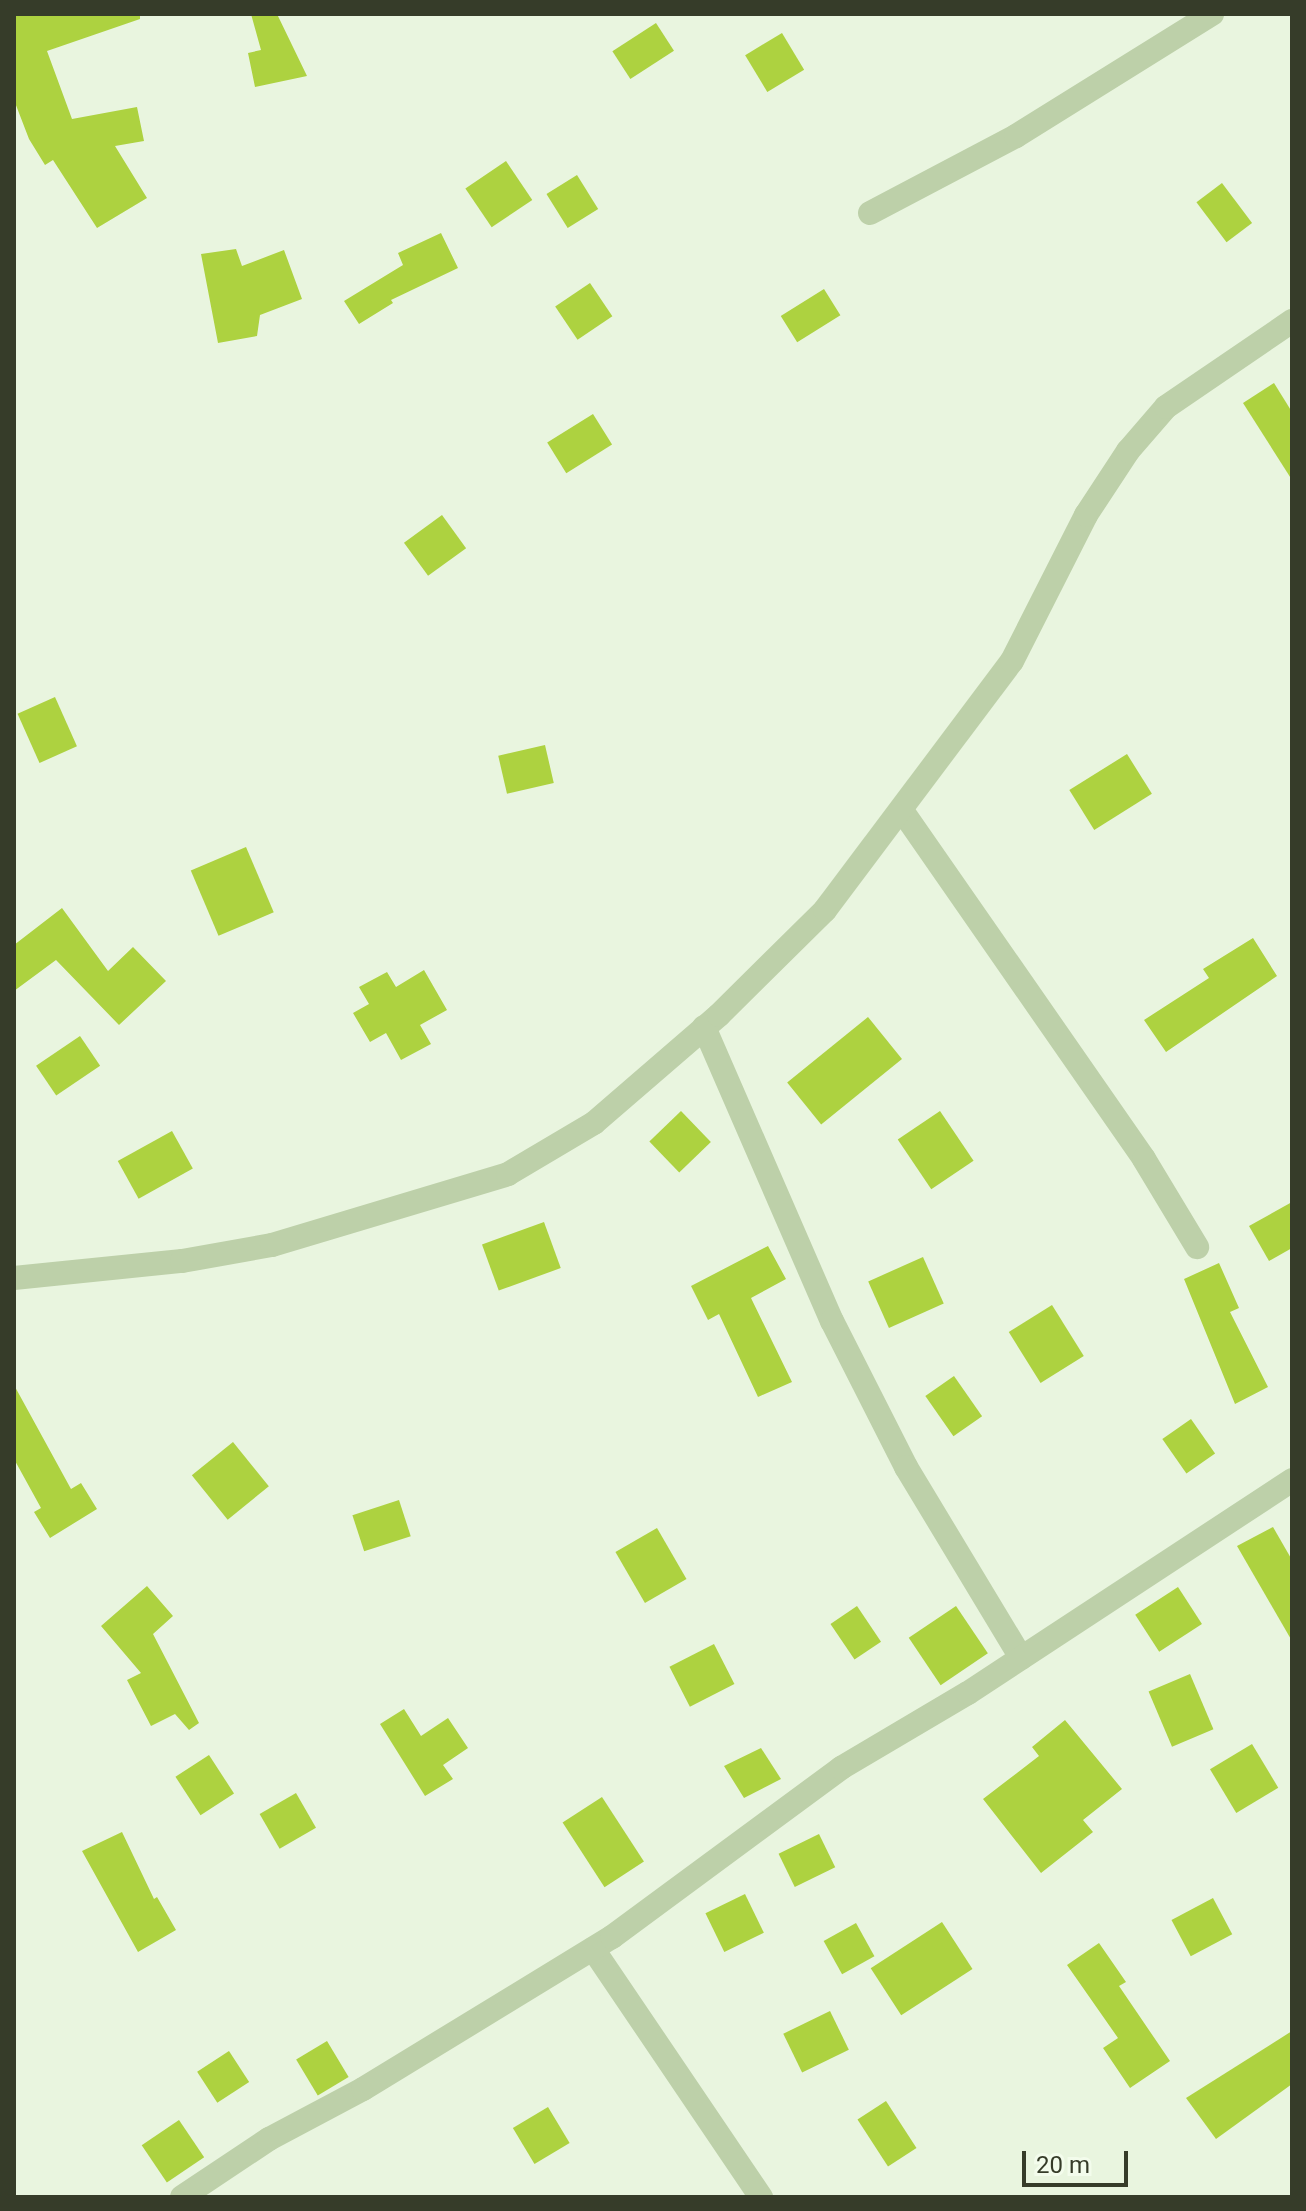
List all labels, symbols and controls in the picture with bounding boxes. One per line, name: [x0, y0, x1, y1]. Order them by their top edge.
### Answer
scale bar: [1026, 2135, 1132, 2185]
text: 20 m: [1036, 2151, 1090, 2179]

